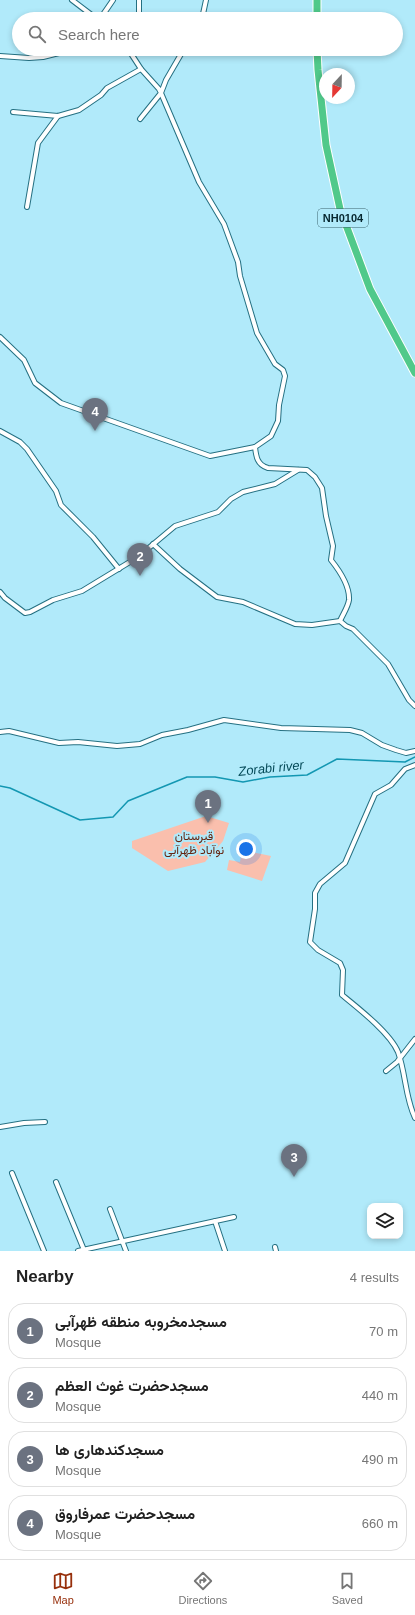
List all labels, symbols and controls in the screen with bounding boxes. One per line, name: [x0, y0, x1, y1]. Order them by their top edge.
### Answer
search box: [12, 12, 403, 56]
icon: search: [26, 23, 48, 45]
text: Search here: [58, 26, 140, 43]
north arrow: [319, 68, 355, 104]
road number: NH0104: [318, 209, 368, 227]
pin: 4: [82, 398, 108, 431]
pin: 2: [127, 543, 153, 576]
water label: Zorabi river: [237, 757, 305, 779]
pin: 1: [195, 790, 221, 823]
park label: قبرستان نوآباد ظهرآبی: [164, 829, 224, 858]
your location: [236, 839, 256, 859]
pin: 3: [281, 1144, 307, 1177]
map controls: [367, 1203, 403, 1239]
button: layers: [367, 1203, 403, 1239]
text: Nearby: [16, 1267, 74, 1286]
text: 4 results: [350, 1270, 399, 1285]
text: مسجدمخروبه منطقه ظهرآبی: [55, 1313, 227, 1330]
text: 1: [26, 1324, 34, 1339]
text: 70 m: [369, 1324, 398, 1339]
text: Mosque: [55, 1335, 101, 1350]
text: مسجدحضرت غوث العظم: [55, 1377, 209, 1394]
text: 2: [26, 1388, 34, 1403]
text: 440 m: [362, 1388, 398, 1403]
text: Mosque: [55, 1399, 101, 1414]
text: مسجدکندهاری ها: [55, 1441, 164, 1458]
text: 3: [26, 1452, 34, 1467]
text: 490 m: [362, 1452, 398, 1467]
text: Mosque: [55, 1463, 101, 1478]
text: مسجدحضرت عمرفاروق: [55, 1505, 195, 1522]
text: 4: [26, 1516, 34, 1531]
text: 660 m: [362, 1516, 398, 1531]
text: Mosque: [55, 1527, 101, 1542]
tab: Map: [52, 1570, 74, 1606]
tab: Directions: [178, 1570, 227, 1606]
tab: Saved: [332, 1570, 363, 1606]

